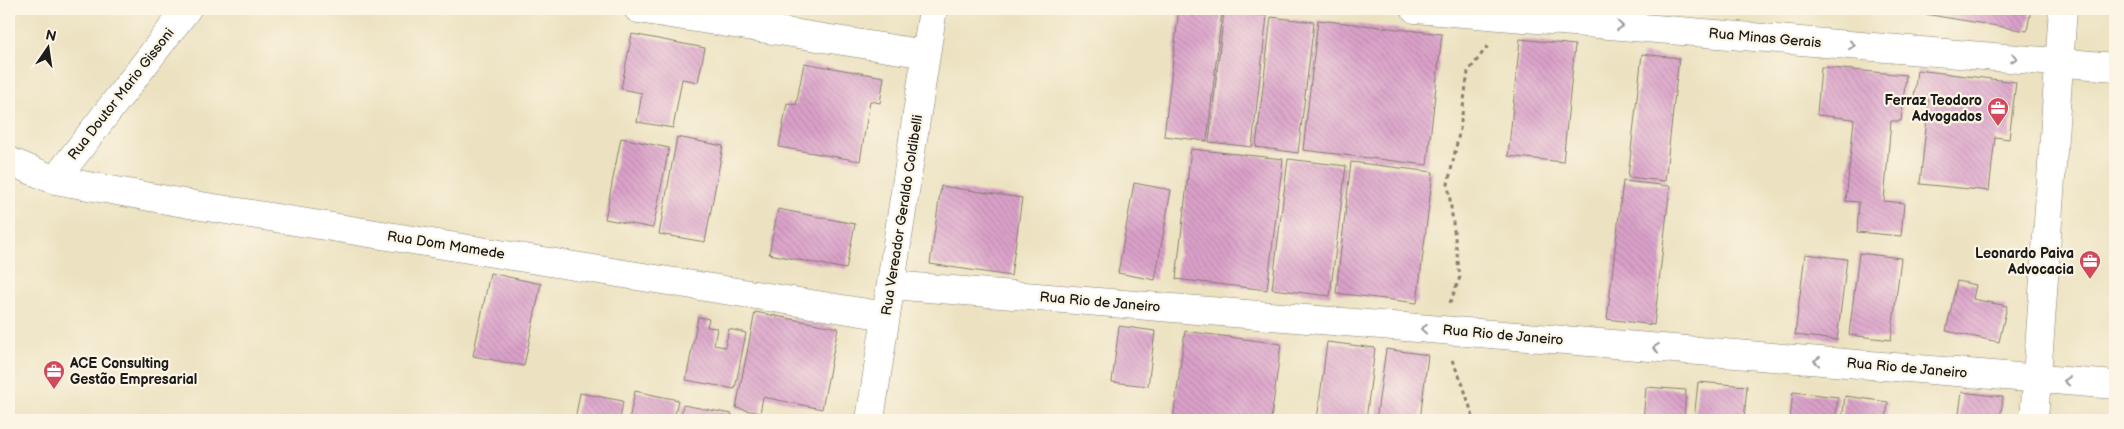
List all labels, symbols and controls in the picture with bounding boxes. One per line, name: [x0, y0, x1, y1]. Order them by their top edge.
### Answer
one-way arrow: [1617, 20, 1625, 31]
north arrow: [22, 22, 72, 72]
street label: Rua Doutor Mario Gissoni: [64, 25, 178, 163]
street label: Rua Minas Gerais: [1708, 25, 1822, 51]
text: N: [44, 26, 58, 45]
one-way arrow: [1848, 39, 1856, 50]
one-way arrow: [2010, 52, 2018, 63]
place label: Ferraz Teodoro Advogados: [1885, 92, 1982, 125]
office icon: Ferraz Teodoro Advogados: [1986, 96, 2010, 127]
street label: Rua Vereador Geraldo Coldibelli: [878, 113, 926, 317]
street label: Rua Dom Mamede: [386, 227, 506, 263]
place label: Leonardo Paiva Advocacia: [1975, 245, 2074, 278]
office icon: Leonardo Paiva Advocacia: [2078, 249, 2102, 280]
street label: Rua Rio de Janeiro: [1039, 288, 1161, 316]
street label: Rua Rio de Janeiro: [1442, 321, 1564, 349]
one-way arrow: [1420, 323, 1428, 334]
one-way arrow: [1651, 342, 1659, 353]
street label: Rua Rio de Janeiro: [1846, 354, 1968, 382]
place label: ACE Consulting Gestão Empresarial: [69, 355, 197, 388]
one-way arrow: [1813, 356, 1821, 367]
office icon: ACE Consulting Gestão Empresarial: [42, 359, 66, 390]
one-way arrow: [2062, 376, 2070, 387]

